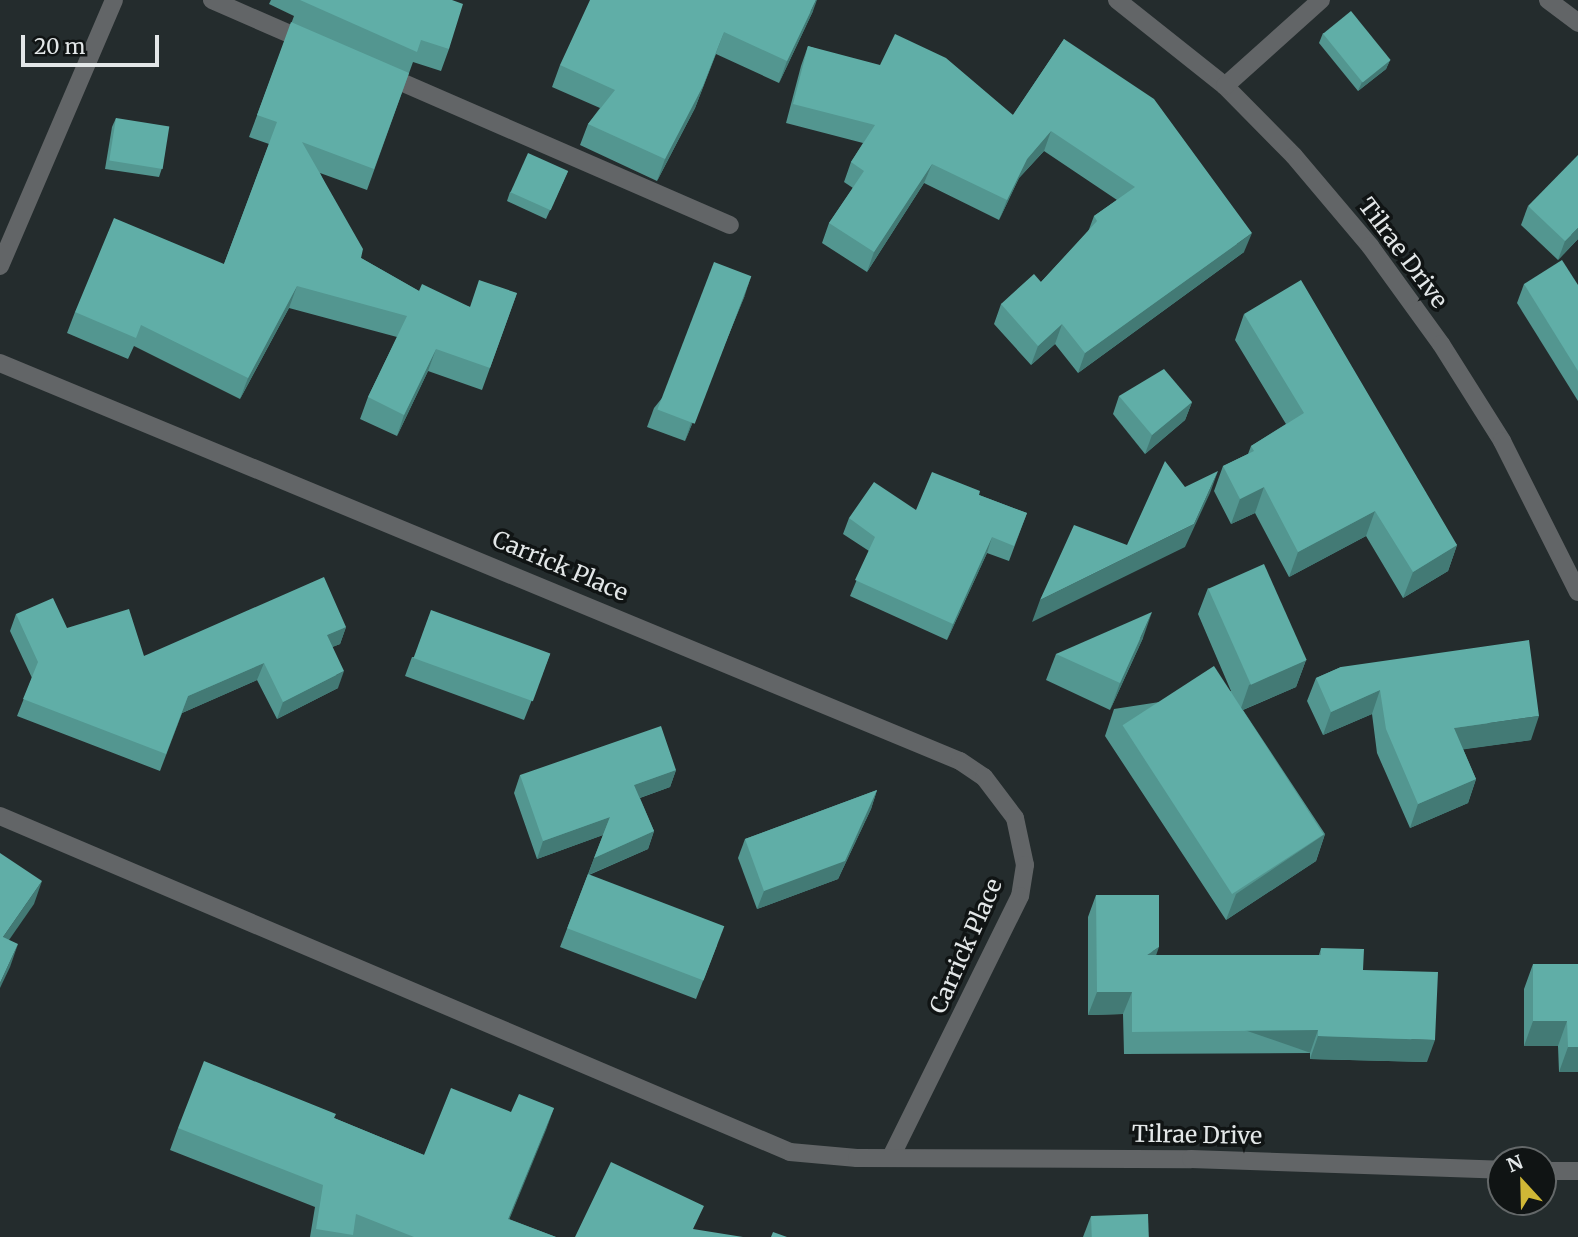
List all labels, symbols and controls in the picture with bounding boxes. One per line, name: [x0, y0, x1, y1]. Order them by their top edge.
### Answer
scale bar: [24, 21, 163, 65]
text: 20 m: [34, 33, 85, 60]
street label: Tilrae Drive: [1353, 193, 1453, 313]
street label: Carrick Place: [488, 525, 632, 607]
street label: Carrick Place: [924, 874, 1008, 1018]
street label: Tilrae Drive: [1132, 1120, 1262, 1150]
north arrow: [1487, 1146, 1557, 1216]
text: N: [1503, 1149, 1526, 1177]

